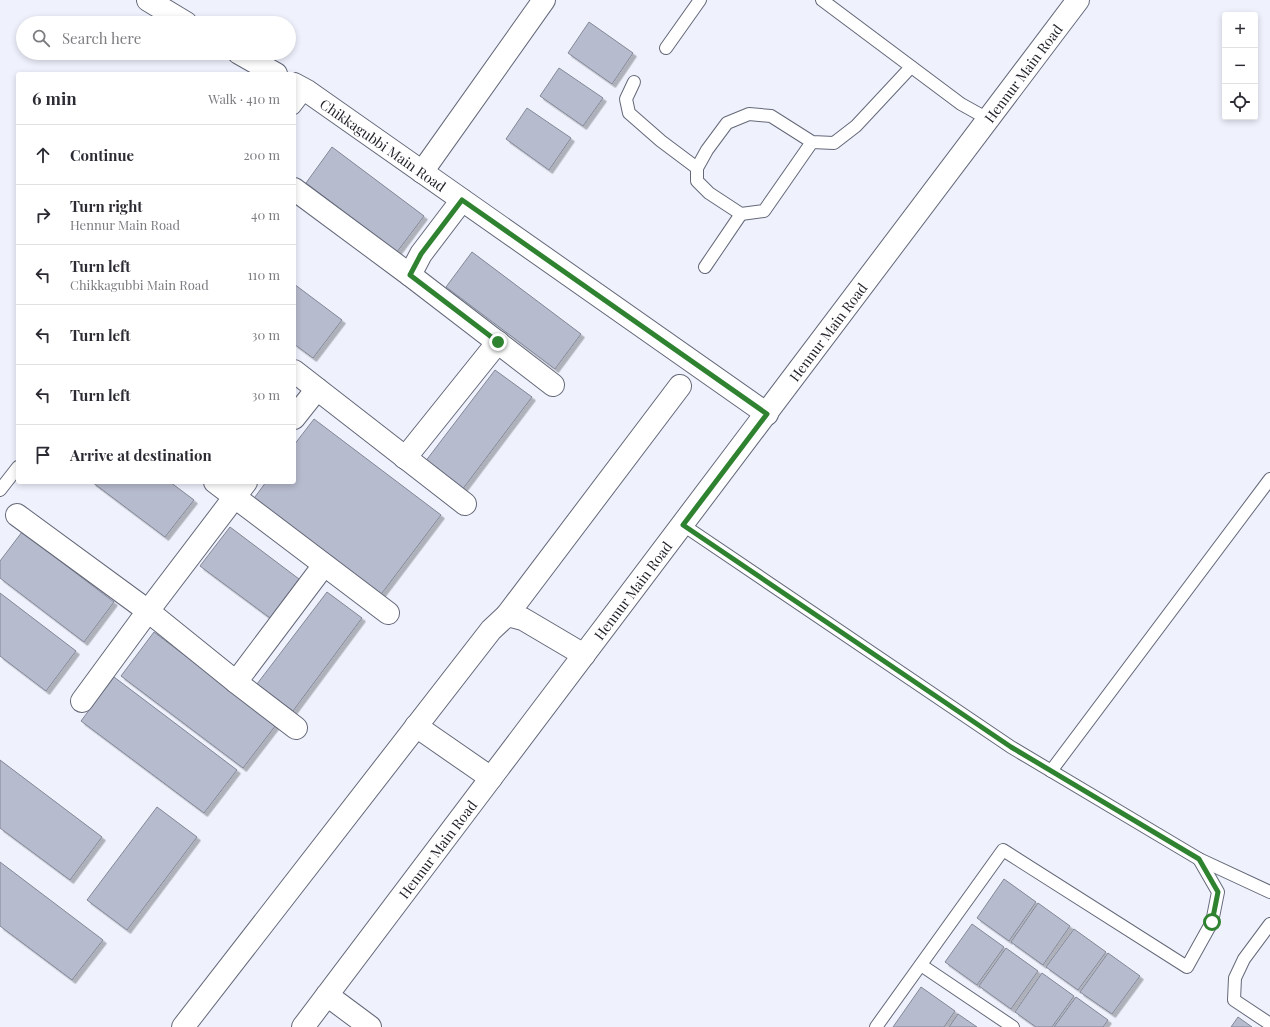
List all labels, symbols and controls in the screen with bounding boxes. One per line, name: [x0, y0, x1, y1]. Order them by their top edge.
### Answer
map controls: [1222, 12, 1258, 120]
button: +: [1222, 12, 1258, 48]
search box: [16, 16, 296, 60]
street label: Hennur Main Road: [979, 20, 1066, 126]
icon: search: [30, 27, 52, 49]
text: Search here: [62, 28, 141, 48]
button: −: [1222, 48, 1258, 84]
button: locate: [1222, 84, 1258, 120]
text: 6 min: [32, 87, 77, 109]
text: Walk · 410 m: [208, 90, 280, 107]
street label: Chikkagubbi Main Road: [317, 94, 450, 195]
icon: ahead: [32, 144, 54, 166]
text: Continue: [70, 145, 134, 165]
text: 200 m: [243, 146, 280, 163]
text: Turn right: [70, 196, 143, 216]
icon: right: [32, 204, 54, 226]
text: 40 m: [251, 206, 280, 223]
text: Hennur Main Road: [70, 216, 180, 233]
text: Turn left: [70, 256, 131, 276]
icon: left: [32, 264, 54, 286]
text: 110 m: [248, 266, 280, 283]
text: Chikkagubbi Main Road: [70, 276, 209, 293]
street label: Hennur Main Road: [784, 279, 871, 385]
icon: left: [32, 324, 54, 346]
text: Turn left: [70, 325, 131, 345]
text: 30 m: [252, 326, 280, 343]
route end: [489, 333, 507, 351]
icon: left: [32, 384, 54, 406]
text: Turn left: [70, 385, 131, 405]
text: 30 m: [252, 386, 280, 403]
icon: arrive: [32, 444, 54, 466]
text: Arrive at destination: [70, 445, 212, 465]
street label: Hennur Main Road: [589, 537, 676, 643]
street label: Hennur Main Road: [394, 796, 481, 902]
route start: [1203, 913, 1221, 931]

